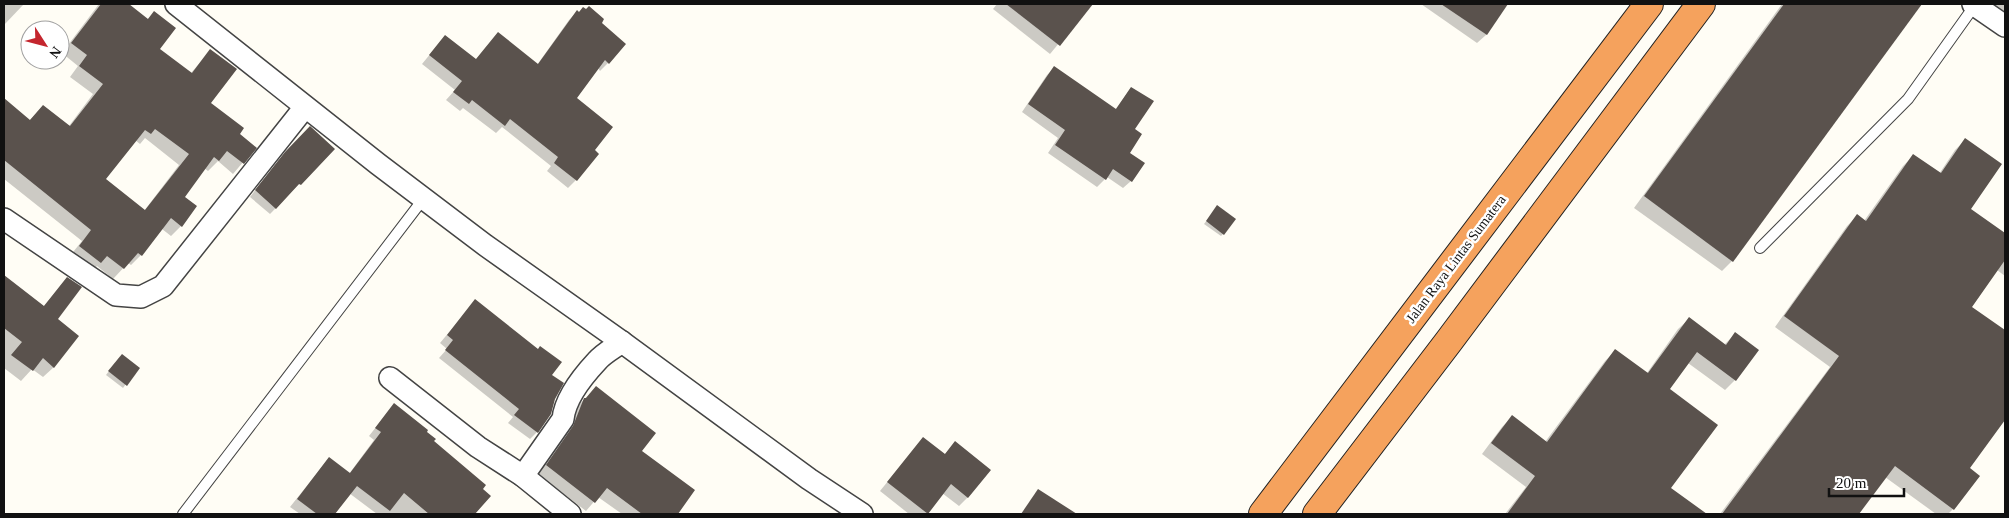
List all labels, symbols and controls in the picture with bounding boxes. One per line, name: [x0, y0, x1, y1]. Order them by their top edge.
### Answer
north arrow: [20, 20, 70, 70]
text: N: [46, 44, 64, 61]
street label: Jalan Raya Lintas Sumatera: [1403, 192, 1509, 326]
scale bar: [1829, 466, 1904, 498]
text: 20 m: [1836, 475, 1867, 491]

